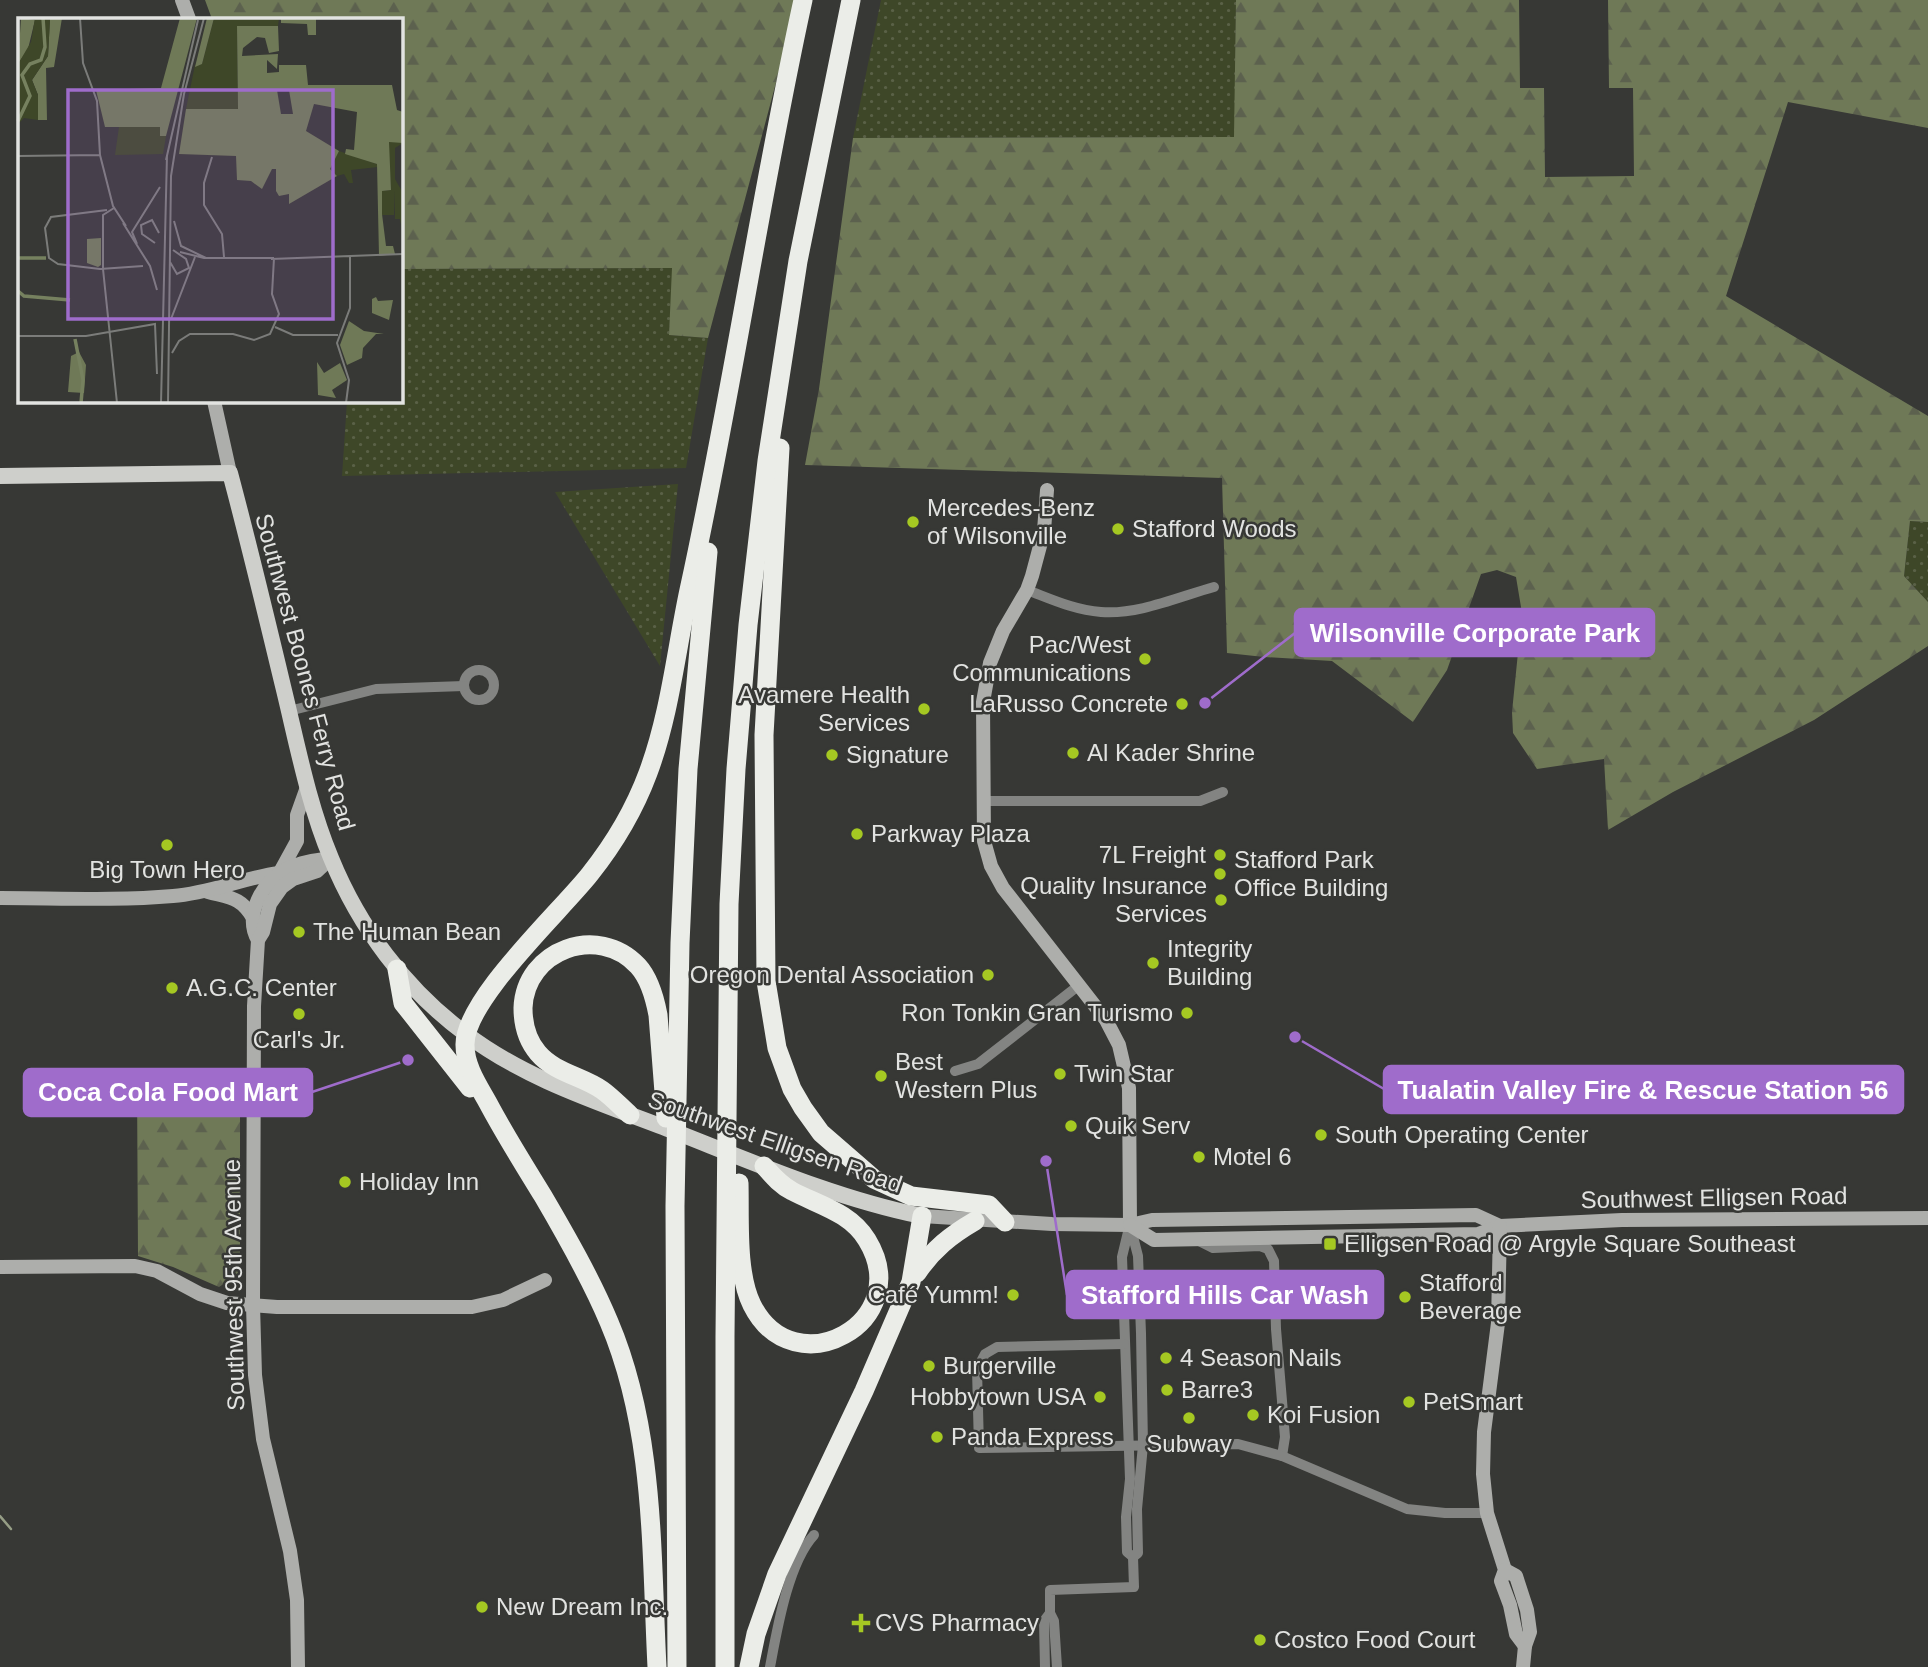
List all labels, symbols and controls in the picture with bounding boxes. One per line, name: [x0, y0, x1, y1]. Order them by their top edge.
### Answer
inset map: [18, 18, 402, 402]
place label: Mercedes-Benz of Wilsonville: [927, 494, 1095, 549]
street label: Southwest Boones Ferry Road: [250, 511, 361, 833]
marker: Mercedes-Benz of Wilsonville: [905, 514, 921, 530]
place label: Stafford Woods: [1132, 515, 1297, 542]
marker: Stafford Woods: [1110, 521, 1126, 537]
callout: Wilsonville Corporate Park: [1295, 609, 1654, 656]
text: Wilsonville Corporate Park: [1310, 618, 1641, 648]
place label: Pac/West Communications: [952, 631, 1131, 686]
marker: Pac/West Communications: [1137, 651, 1153, 667]
place label: Avamere Health Services: [738, 681, 910, 736]
place label: LaRusso Concrete: [969, 690, 1168, 717]
marker: LaRusso Concrete: [1174, 696, 1190, 712]
marker: Avamere Health Services: [916, 701, 932, 717]
place label: Al Kader Shrine: [1087, 739, 1255, 766]
place label: Signature: [846, 741, 949, 768]
marker: Al Kader Shrine: [1065, 745, 1081, 761]
marker: Signature: [824, 747, 840, 763]
place label: Parkway Plaza: [871, 820, 1030, 847]
marker: Parkway Plaza: [849, 826, 865, 842]
marker: Big Town Hero: [159, 837, 175, 853]
place label: 7L Freight: [1099, 841, 1206, 868]
place label: Stafford Park Office Building: [1234, 846, 1388, 901]
marker: 7L Freight: [1212, 847, 1228, 863]
place label: Big Town Hero: [89, 856, 245, 883]
marker: Stafford Park Office Building: [1212, 866, 1228, 882]
place label: Quality Insurance Services: [1020, 872, 1207, 927]
marker: Quality Insurance Services: [1213, 892, 1229, 908]
place label: The Human Bean: [313, 918, 501, 945]
marker: The Human Bean: [291, 924, 307, 940]
place label: Integrity Building: [1167, 935, 1252, 990]
marker: Integrity Building: [1145, 955, 1161, 971]
place label: Oregon Dental Association: [690, 961, 974, 988]
marker: Oregon Dental Association: [980, 967, 996, 983]
place label: A.G.C. Center: [186, 974, 337, 1001]
marker: A.G.C. Center: [164, 980, 180, 996]
place label: Ron Tonkin Gran Turismo: [901, 999, 1173, 1026]
marker: Ron Tonkin Gran Turismo: [1179, 1005, 1195, 1021]
marker: Carl's Jr.: [291, 1006, 307, 1022]
place label: Carl's Jr.: [253, 1026, 345, 1053]
place label: Best Western Plus: [895, 1048, 1037, 1103]
place label: Twin Star: [1074, 1060, 1174, 1087]
marker: Twin Star: [1052, 1066, 1068, 1082]
callout: Tualatin Valley Fire & Rescue Station 56: [1384, 1066, 1903, 1113]
marker: Best Western Plus: [873, 1068, 889, 1084]
callout: Coca Cola Food Mart: [24, 1069, 312, 1116]
text: Tualatin Valley Fire & Rescue Station 56: [1398, 1075, 1888, 1105]
text: Coca Cola Food Mart: [38, 1077, 298, 1107]
street label: Southwest Elligsen Road: [645, 1085, 906, 1198]
place label: Quik Serv: [1085, 1112, 1190, 1139]
marker: Quik Serv: [1063, 1118, 1079, 1134]
place label: South Operating Center: [1335, 1121, 1589, 1148]
marker: South Operating Center: [1313, 1127, 1329, 1143]
place label: Motel 6: [1213, 1143, 1292, 1170]
marker: Motel 6: [1191, 1149, 1207, 1165]
street label: Southwest 95th Avenue: [218, 1159, 249, 1411]
place label: Holiday Inn: [359, 1168, 479, 1195]
marker: Holiday Inn: [337, 1174, 353, 1190]
street label: Southwest Elligsen Road: [1580, 1182, 1848, 1213]
place label: Elligsen Road @ Argyle Square Southeast: [1344, 1230, 1796, 1257]
marker: Elligsen Road @ Argyle Square Southeast: [1322, 1236, 1338, 1252]
place label: Stafford Beverage: [1419, 1269, 1522, 1324]
callout: Stafford Hills Car Wash: [1067, 1271, 1383, 1318]
text: Stafford Hills Car Wash: [1081, 1280, 1369, 1310]
place label: Café Yumm!: [867, 1281, 999, 1308]
marker: Café Yumm!: [1005, 1287, 1021, 1303]
marker: Stafford Beverage: [1397, 1289, 1413, 1305]
place label: 4 Season Nails: [1180, 1344, 1341, 1371]
marker: 4 Season Nails: [1158, 1350, 1174, 1366]
place label: Burgerville: [943, 1352, 1056, 1379]
marker: Burgerville: [921, 1358, 937, 1374]
place label: Barre3: [1181, 1376, 1253, 1403]
marker: Barre3: [1159, 1382, 1175, 1398]
place label: Hobbytown USA: [910, 1383, 1086, 1410]
place label: PetSmart: [1423, 1388, 1523, 1415]
marker: Hobbytown USA: [1092, 1389, 1108, 1405]
marker: PetSmart: [1401, 1394, 1417, 1410]
place label: Koi Fusion: [1267, 1401, 1380, 1428]
marker: Koi Fusion: [1245, 1407, 1261, 1423]
marker: Subway: [1181, 1410, 1197, 1426]
place label: Panda Express: [951, 1423, 1114, 1450]
marker: Panda Express: [929, 1429, 945, 1445]
place label: Subway: [1146, 1430, 1232, 1457]
place label: New Dream Inc.: [496, 1593, 668, 1620]
marker: New Dream Inc.: [474, 1599, 490, 1615]
place label: CVS Pharmacy: [875, 1609, 1039, 1636]
marker: CVS Pharmacy: [853, 1615, 869, 1631]
place label: Costco Food Court: [1274, 1626, 1476, 1653]
marker: Costco Food Court: [1252, 1632, 1268, 1648]

